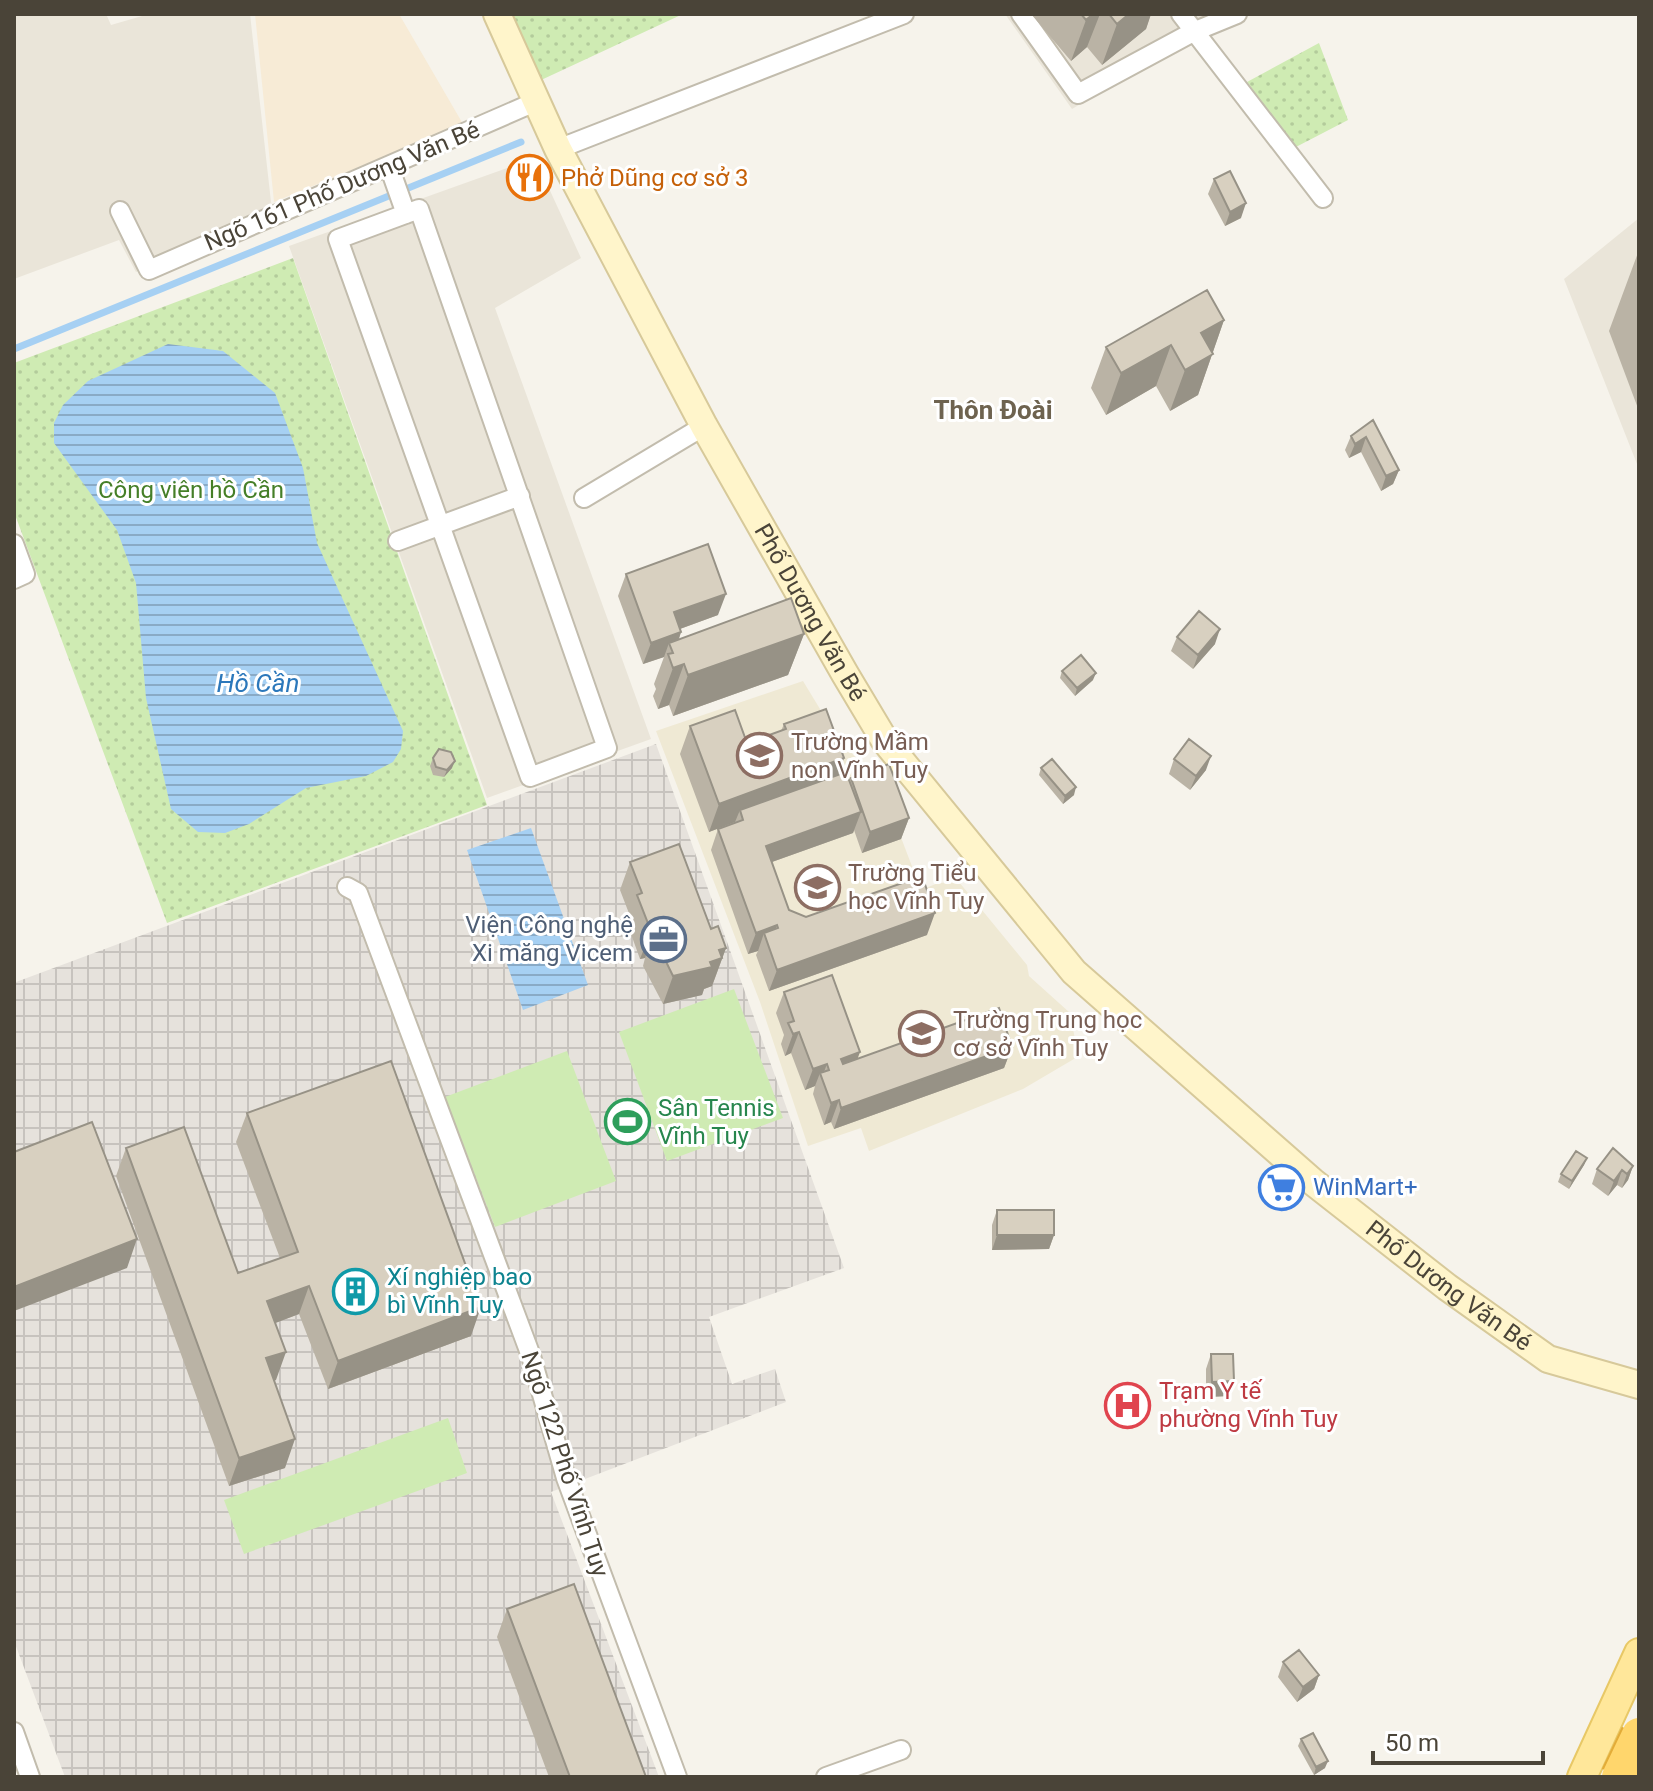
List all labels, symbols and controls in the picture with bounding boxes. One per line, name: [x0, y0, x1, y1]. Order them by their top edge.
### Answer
street label: Ngõ 161 Phố Dương Văn Bé: [200, 115, 484, 257]
restaurant icon: Phở Dũng cơ sở 3: [506, 154, 554, 202]
place label: Phở Dũng cơ sở 3: [561, 164, 749, 192]
district label: Thôn Đoài: [933, 395, 1053, 425]
park label: Công viên hồ Cần: [98, 476, 284, 504]
street label: Phố Dương Văn Bé: [749, 519, 872, 706]
water label: Hồ Cần: [217, 668, 299, 698]
place label: Trường Mầm non Vĩnh Tuy: [791, 728, 929, 784]
school or university icon: Trường Mầm non Vĩnh Tuy: [736, 732, 784, 780]
place label: Trường Tiểu học Vĩnh Tuy: [848, 859, 985, 915]
school or university icon: Trường Tiểu học Vĩnh Tuy: [793, 863, 841, 911]
place label: Viện Công nghệ Xi măng Vicem: [465, 911, 633, 967]
office icon: Viện Công nghệ Xi măng Vicem: [640, 915, 688, 963]
place label: Trường Trung học cơ sở Vĩnh Tuy: [953, 1006, 1142, 1062]
school or university icon: Trường Trung học cơ sở Vĩnh Tuy: [898, 1010, 946, 1058]
place label: Sân Tennis Vĩnh Tuy: [658, 1094, 775, 1150]
sports icon: Sân Tennis Vĩnh Tuy: [603, 1098, 651, 1146]
supermarket icon: WinMart+: [1258, 1163, 1306, 1211]
place label: WinMart+: [1313, 1173, 1418, 1201]
street label: Phố Dương Văn Bé: [1360, 1215, 1537, 1357]
place label: Xí nghiệp bao bì Vĩnh Tuy: [387, 1263, 532, 1319]
building icon: Xí nghiệp bao bì Vĩnh Tuy: [332, 1267, 380, 1315]
street label: Ngõ 122 Phố Vĩnh Tuy: [515, 1348, 615, 1581]
place label: Trạm Y tế phường Vĩnh Tuy: [1159, 1377, 1339, 1433]
hospital icon: Trạm Y tế phường Vĩnh Tuy: [1104, 1381, 1152, 1429]
scale bar: [1373, 1715, 1543, 1765]
text: 50 m: [1385, 1729, 1439, 1757]

